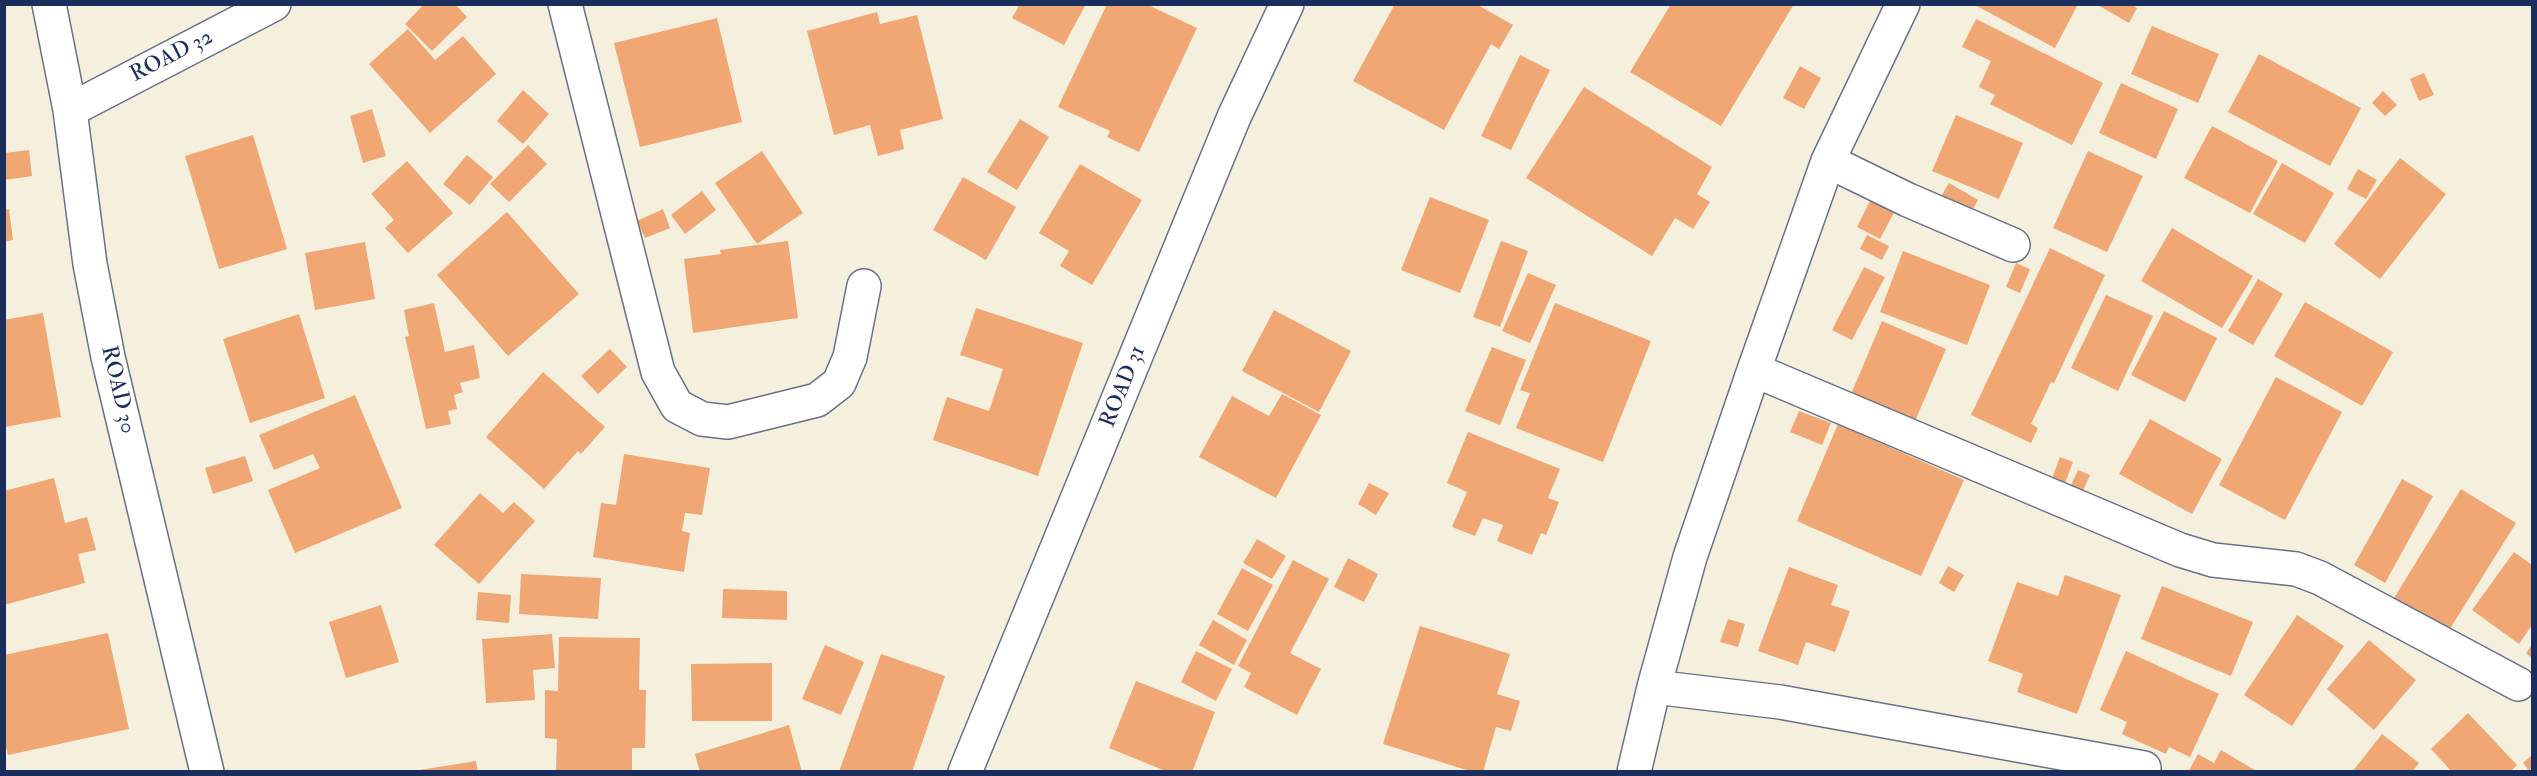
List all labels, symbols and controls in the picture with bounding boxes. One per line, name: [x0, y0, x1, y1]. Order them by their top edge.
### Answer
street label: ROAD 32: [126, 25, 218, 89]
street label: ROAD 31: [1096, 342, 1152, 432]
street label: ROAD 30: [94, 344, 140, 436]

